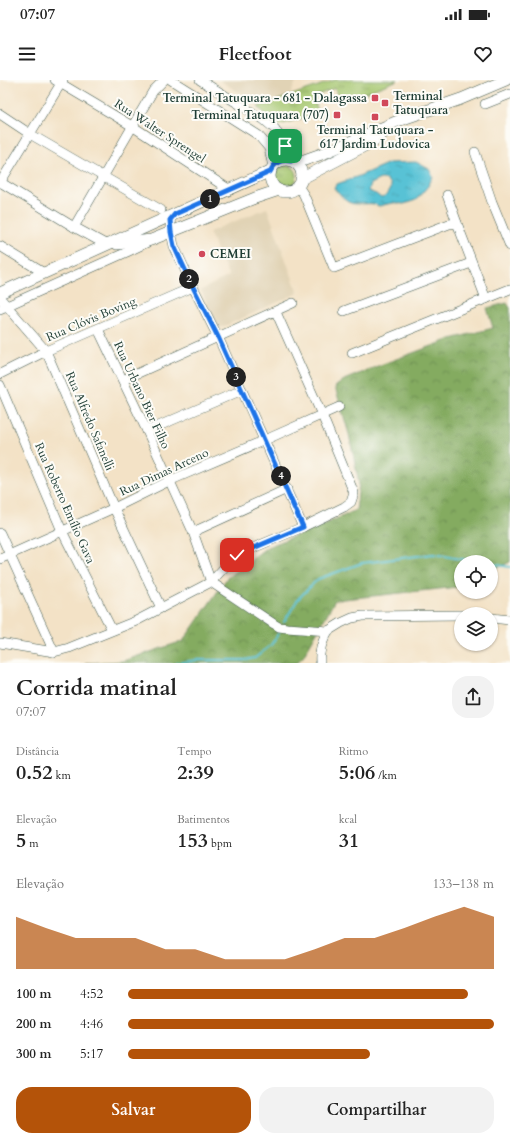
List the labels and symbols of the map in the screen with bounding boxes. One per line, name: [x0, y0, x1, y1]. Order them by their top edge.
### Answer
place label: Terminal Tatuquara: [393, 88, 448, 118]
place label: Terminal Tatuquara - 681 - Dalagassa: [163, 90, 367, 106]
marker: Terminal Tatuquara - 681 - Dalagassa: [370, 93, 380, 103]
street label: Rua Walter Sprengel: [111, 95, 209, 167]
marker: Terminal Tatuquara: [380, 98, 390, 108]
place label: Terminal Tatuquara (707): [191, 107, 329, 123]
marker: Terminal Tatuquara (707): [332, 110, 342, 120]
marker: Terminal Tatuquara - 617 Jardim Ludovica: [370, 112, 380, 122]
place label: Terminal Tatuquara - 617 Jardim Ludovica: [317, 122, 434, 152]
pin: [268, 129, 302, 163]
pin: 1: [200, 189, 220, 209]
place label: CEMEI: [210, 246, 251, 262]
marker: CEMEI: [197, 249, 207, 259]
pin: 2: [179, 269, 199, 289]
street label: Rua Clóvis Boving: [44, 293, 139, 345]
street label: Rua Urbano Bier Filho: [110, 339, 174, 452]
pin: 3: [226, 367, 246, 387]
street label: Rua Alfredo Safanelli: [62, 369, 118, 474]
street label: Rua Roberto Emílio Gava: [31, 440, 99, 567]
street label: Rua Dimas Arceno: [117, 444, 211, 500]
pin: 4: [271, 466, 291, 486]
pin: [220, 538, 254, 572]

